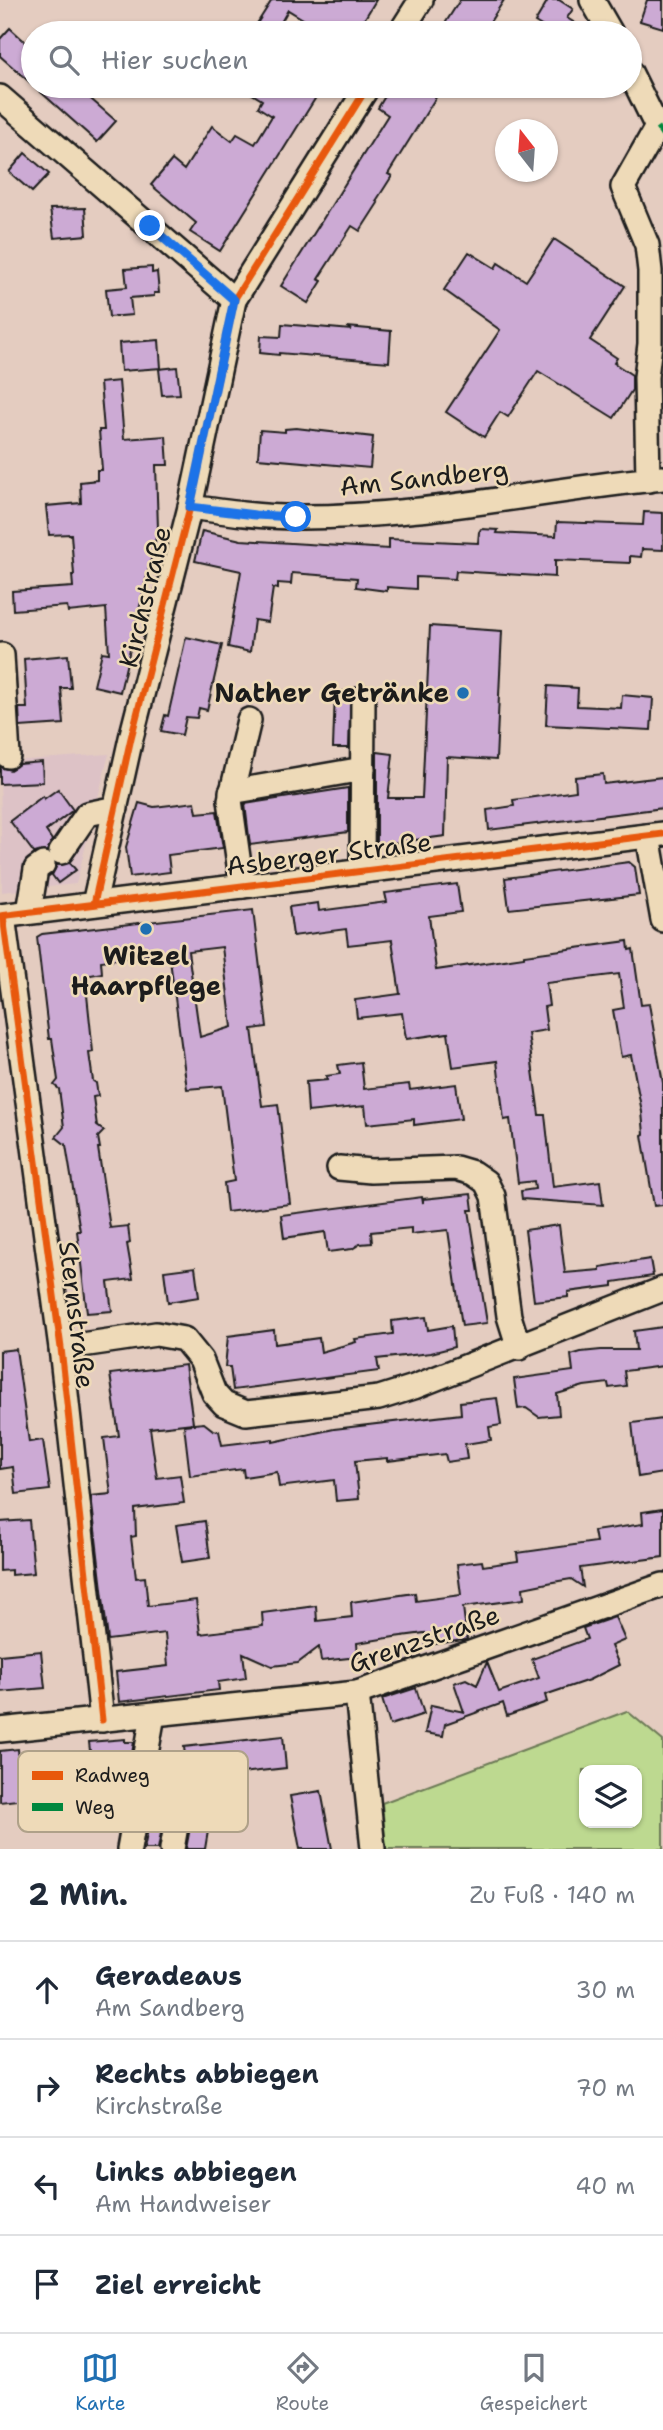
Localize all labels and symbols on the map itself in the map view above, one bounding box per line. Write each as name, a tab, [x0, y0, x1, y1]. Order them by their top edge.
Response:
north arrow	[495, 119, 558, 182]
route end	[134, 210, 165, 241]
street label: Am Sandberg	[338, 451, 510, 504]
route start	[280, 501, 311, 532]
street label: Kirchstraße	[110, 522, 179, 671]
place label: Nather Getränke	[214, 675, 449, 710]
marker: Nather Getränke	[455, 685, 471, 701]
street label: Asberger Straße	[224, 824, 434, 883]
marker: Witzel Haarpflege	[138, 921, 154, 937]
place label: Witzel Haarpflege	[71, 938, 221, 1003]
street label: Sternstraße	[51, 1239, 104, 1391]
street label: Grenzstraße	[344, 1596, 504, 1681]
legend	[18, 1751, 248, 1832]
text: Radweg	[75, 1763, 150, 1788]
text: Weg	[75, 1795, 115, 1820]

